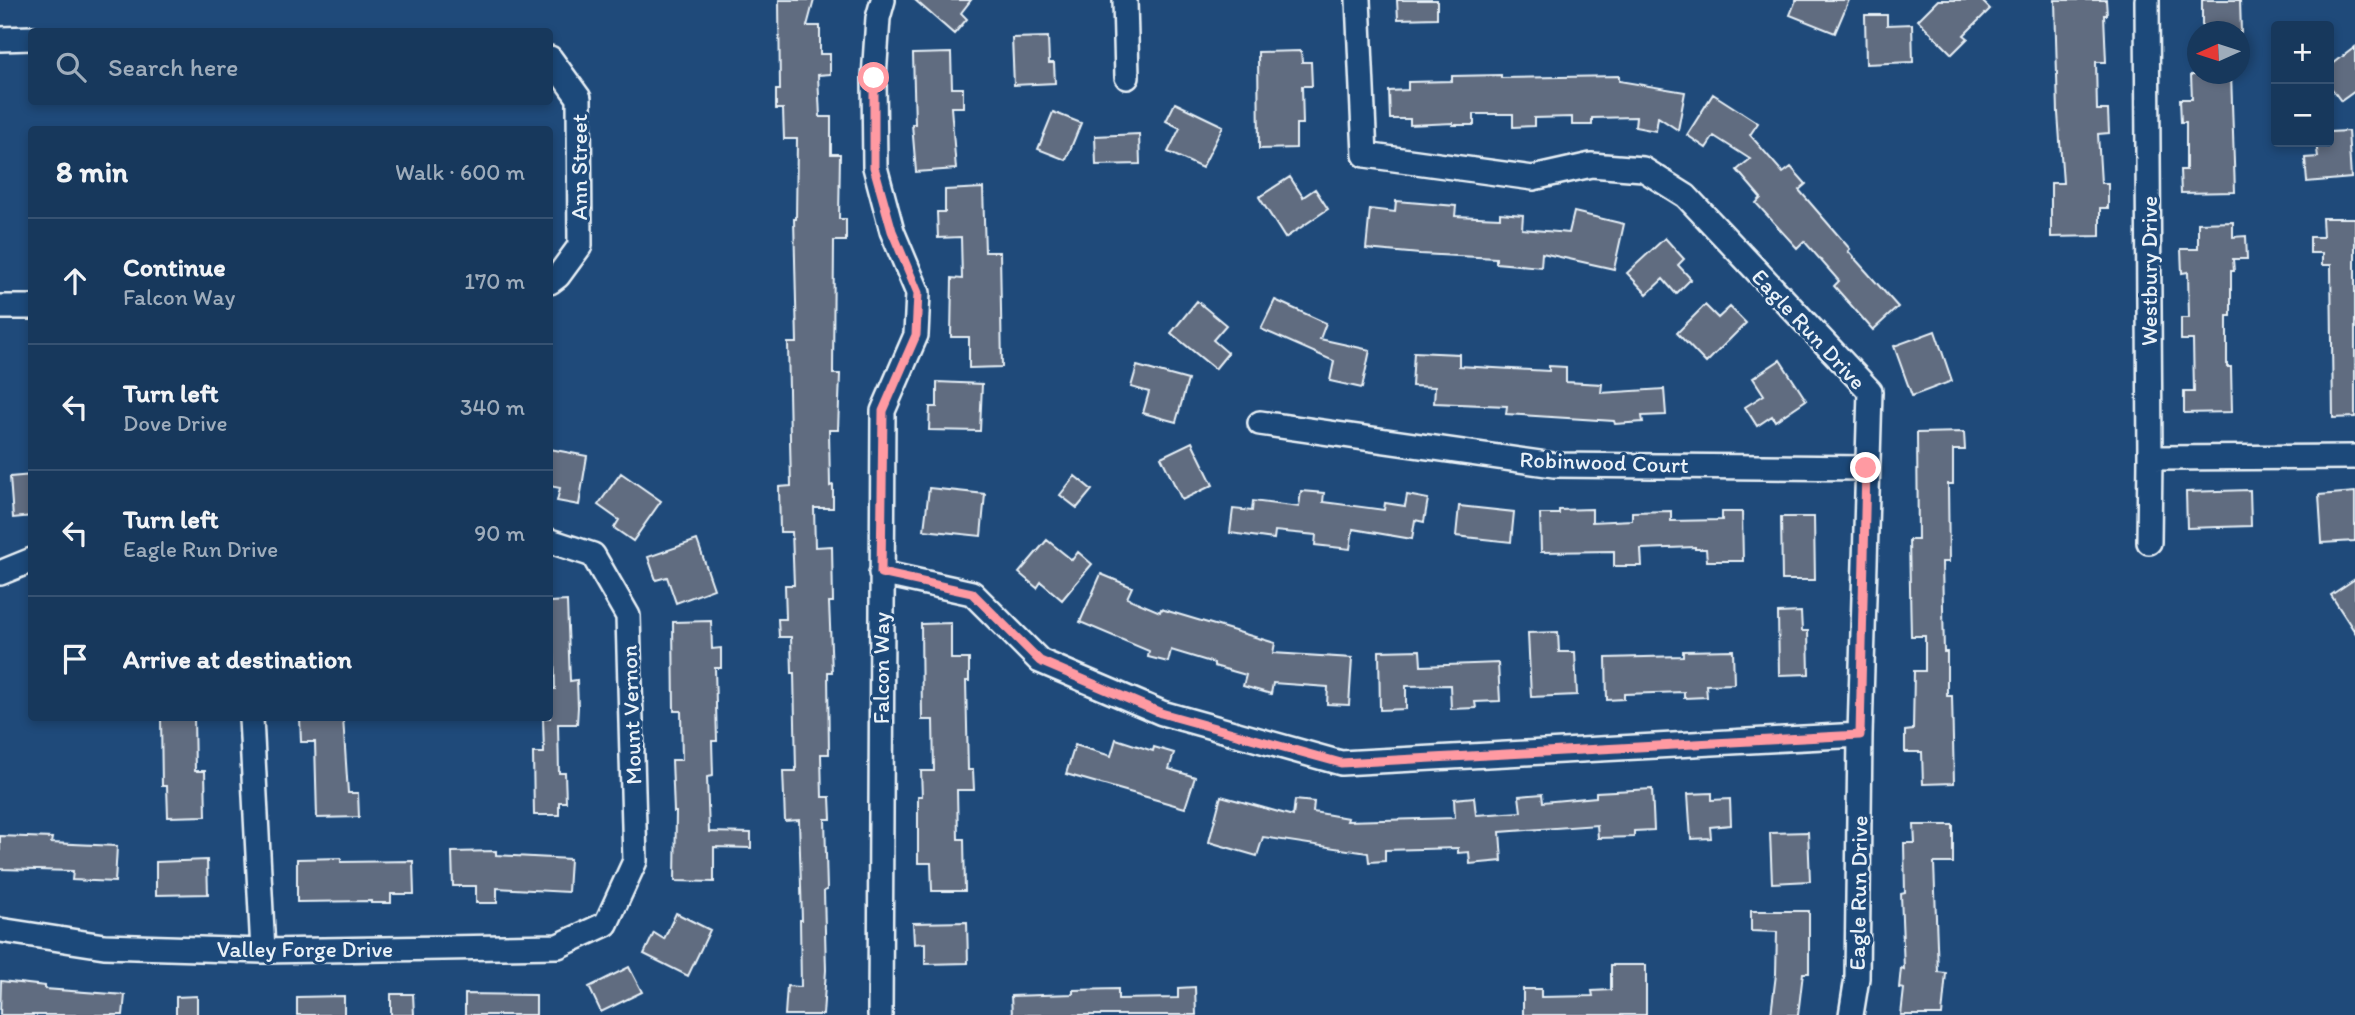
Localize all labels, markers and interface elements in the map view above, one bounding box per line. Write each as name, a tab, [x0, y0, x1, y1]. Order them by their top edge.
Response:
north arrow	[2187, 21, 2250, 84]
map controls	[2271, 21, 2334, 147]
button: +	[2271, 21, 2334, 84]
search box	[28, 28, 553, 105]
icon: search	[52, 48, 90, 86]
text: Search here	[108, 51, 238, 83]
route start	[858, 62, 889, 93]
button: −	[2271, 84, 2334, 147]
street label: Ann Street	[565, 113, 593, 220]
text: 8 min	[56, 153, 128, 190]
text: Walk · 600 m	[395, 158, 525, 186]
street label: Westbury Drive	[2135, 196, 2163, 346]
text: Continue	[123, 251, 226, 283]
icon: ahead	[56, 262, 94, 300]
street label: Eagle Run Drive	[1746, 263, 1872, 395]
text: 170 m	[464, 267, 525, 295]
text: Falcon Way	[123, 283, 235, 311]
text: Turn left	[123, 377, 219, 409]
icon: left	[56, 388, 94, 426]
text: 340 m	[460, 393, 525, 421]
text: Dove Drive	[123, 409, 227, 437]
street label: Robinwood Court	[1519, 445, 1689, 479]
route end	[1850, 452, 1881, 483]
text: Turn left	[123, 503, 219, 535]
icon: left	[56, 514, 94, 552]
text: 90 m	[474, 519, 525, 547]
text: Eagle Run Drive	[123, 535, 278, 563]
street label: Falcon Way	[867, 612, 895, 724]
icon: arrive	[56, 640, 94, 678]
text: Arrive at destination	[123, 643, 352, 675]
street label: Mount Vernon	[615, 645, 647, 785]
street label: Eagle Run Drive	[1843, 815, 1873, 971]
street label: Valley Forge Drive	[217, 935, 393, 963]

